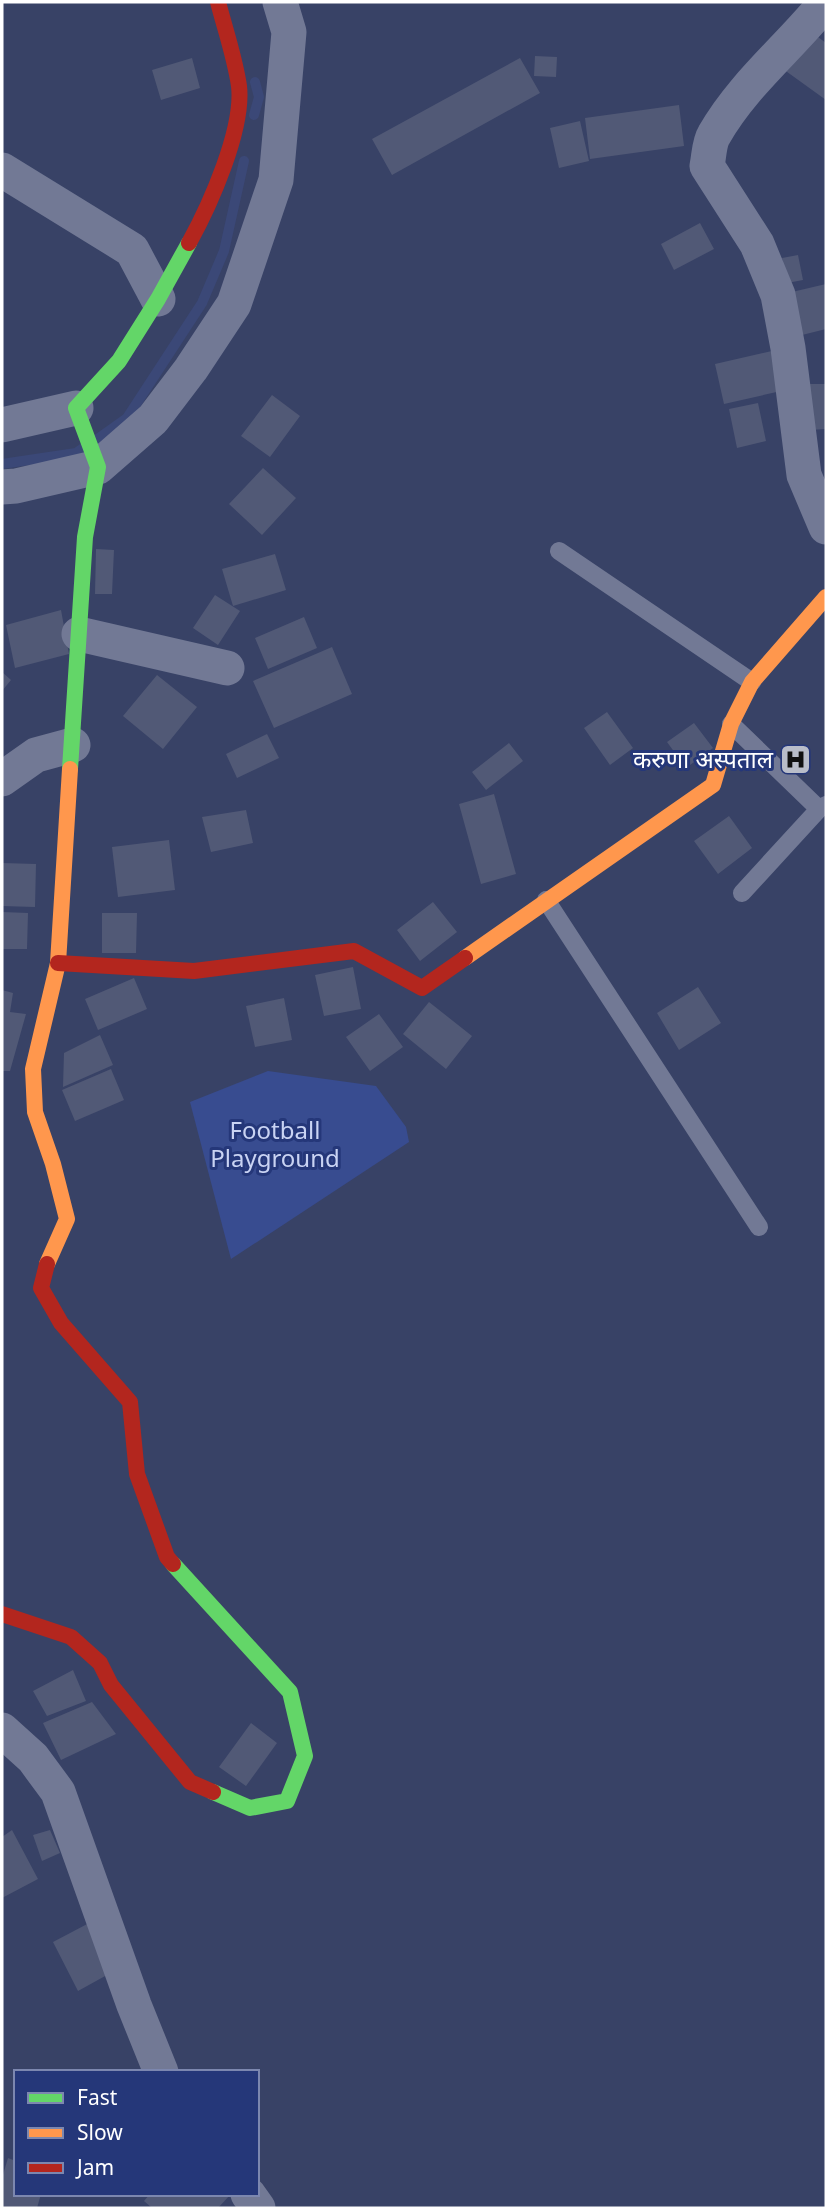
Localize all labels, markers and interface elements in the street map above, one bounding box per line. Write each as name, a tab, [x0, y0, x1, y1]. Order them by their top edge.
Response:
place label: करुणा अस्पताल	[633, 742, 774, 775]
hospital icon: करुणा अस्पताल	[779, 743, 813, 777]
park label: Football Playground	[210, 1113, 340, 1174]
legend	[14, 2070, 259, 2196]
text: Fast	[77, 2083, 118, 2111]
text: Slow	[77, 2118, 123, 2146]
text: Jam	[75, 2153, 114, 2181]

